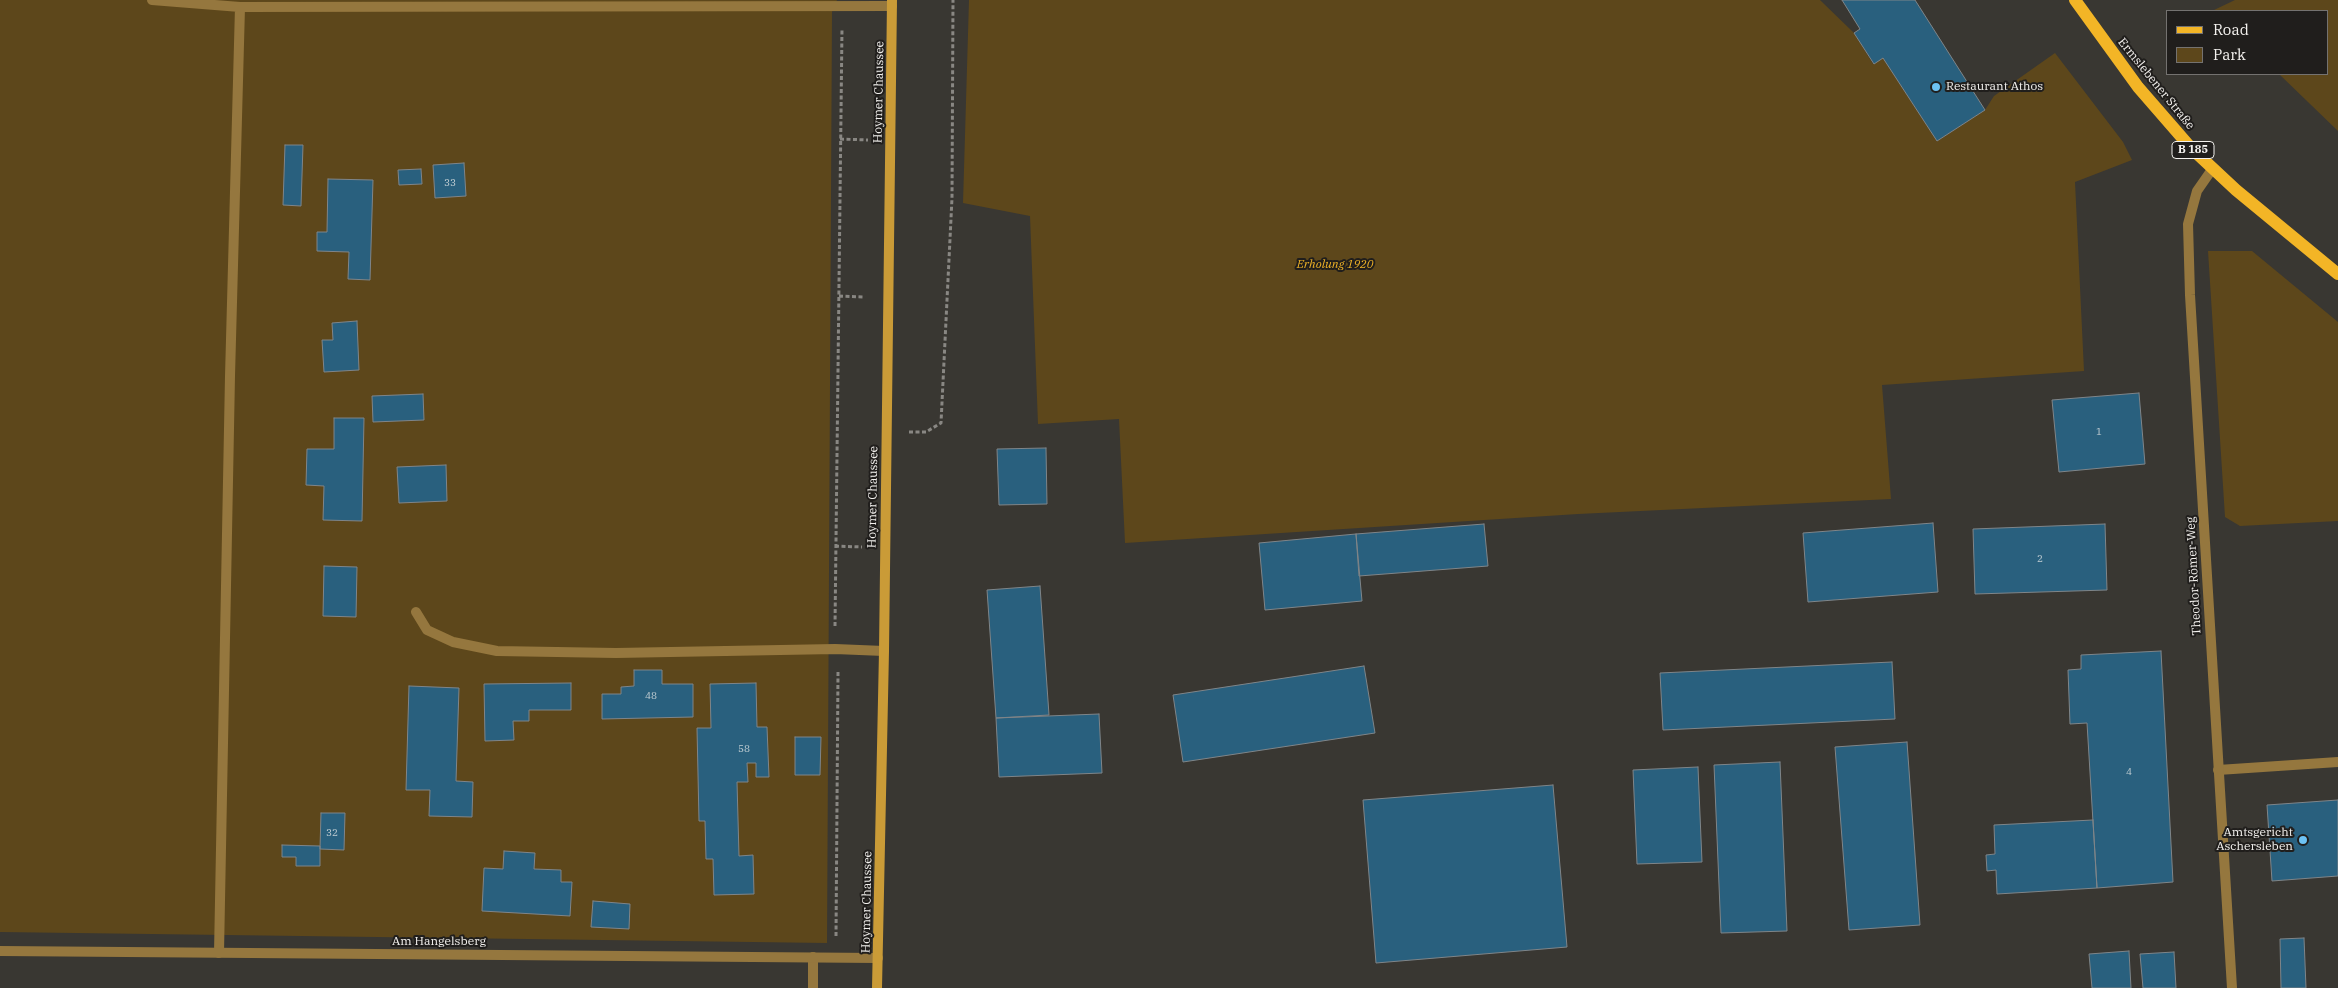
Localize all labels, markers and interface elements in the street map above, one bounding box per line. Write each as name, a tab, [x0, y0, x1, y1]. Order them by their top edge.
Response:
legend	[2166, 10, 2328, 75]
text: Road	[2213, 20, 2249, 39]
street label: Ermslebener Straße	[2115, 35, 2197, 133]
street label: Hoymer Chaussee	[871, 41, 887, 143]
text: Park	[2213, 45, 2246, 64]
place label: Restaurant Athos	[1946, 80, 2043, 94]
marker: Restaurant Athos	[1930, 81, 1942, 93]
road number: B 185	[2172, 142, 2214, 158]
house number: 33	[444, 177, 456, 189]
park label: Erholung 1920	[1297, 258, 1373, 272]
house number: 1	[2096, 426, 2102, 438]
street label: Hoymer Chaussee	[865, 446, 881, 548]
street label: Theodor-Römer-Weg	[2184, 516, 2204, 636]
house number: 2	[2037, 553, 2043, 565]
house number: 48	[645, 690, 657, 702]
house number: 58	[738, 743, 750, 755]
house number: 4	[2126, 766, 2132, 778]
place label: Amtsgericht Aschersleben	[2216, 826, 2293, 854]
house number: 32	[326, 827, 338, 839]
marker: Amtsgericht Aschersleben	[2297, 834, 2309, 846]
street label: Hoymer Chaussee	[859, 851, 875, 953]
street label: Am Hangelsberg	[392, 935, 486, 949]

